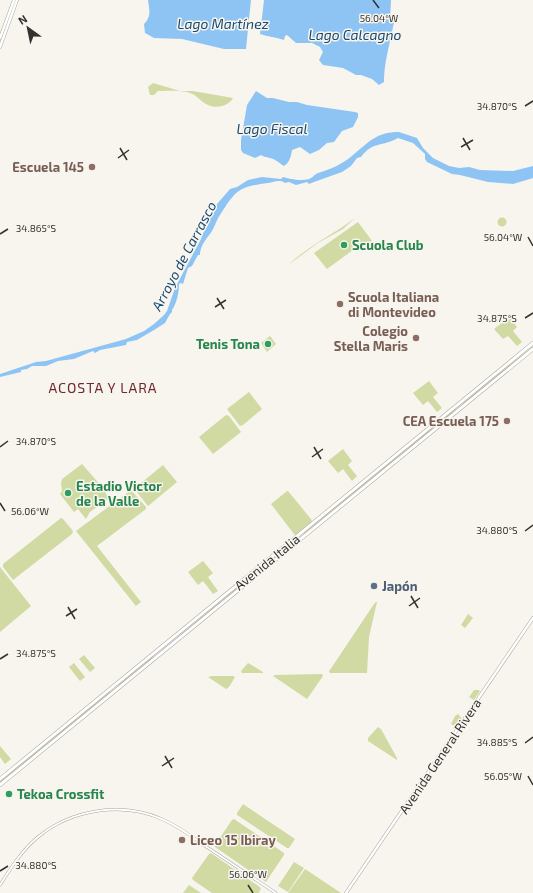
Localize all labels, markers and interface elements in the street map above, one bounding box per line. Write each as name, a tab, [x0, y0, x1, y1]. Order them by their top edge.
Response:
north arrow	[8, 8, 48, 48]
text: N	[15, 12, 29, 27]
text: 56.04°W	[360, 12, 399, 24]
water label: Lago Martínez	[177, 15, 269, 32]
water label: Lago Calcagno	[309, 26, 402, 43]
text: 34.870°S	[477, 100, 518, 112]
water label: Lago Fiscal	[236, 120, 308, 137]
place label: Escuela 145	[12, 159, 84, 175]
marker: Escuela 145	[87, 162, 97, 172]
water label: Arroyo de Carrasco	[147, 198, 220, 314]
text: 34.865°S	[16, 222, 57, 234]
text: 56.04°W	[484, 231, 523, 243]
place label: Scuola Club	[352, 237, 424, 253]
marker: Scuola Club	[339, 240, 349, 250]
place label: Scuola Italiana di Montevideo	[348, 289, 439, 320]
marker: Scuola Italiana di Montevideo	[335, 299, 345, 309]
text: 34.875°S	[477, 312, 517, 324]
place label: Colegio Stella Maris	[334, 323, 408, 354]
marker: Colegio Stella Maris	[411, 333, 421, 343]
place label: Tenis Tona	[196, 336, 260, 352]
marker: Tenis Tona	[263, 339, 273, 349]
district label: ACOSTA Y LARA	[48, 379, 158, 396]
place label: CEA Escuela 175	[403, 413, 499, 429]
marker: CEA Escuela 175	[502, 416, 512, 426]
text: 34.870°S	[16, 435, 57, 447]
place label: Estadio Victor de la Valle	[76, 478, 162, 509]
marker: Estadio Victor de la Valle	[63, 488, 73, 498]
text: 56.06°W	[11, 505, 50, 517]
text: 34.880°S	[476, 524, 518, 536]
street label: Avenida Italia	[231, 531, 303, 593]
place label: Japón	[382, 578, 418, 594]
marker: Japón	[369, 581, 379, 591]
text: 34.875°S	[16, 647, 56, 659]
street label: Avenida General Rivera	[395, 695, 485, 817]
text: 34.885°S	[477, 736, 518, 748]
text: 56.05°W	[484, 770, 522, 782]
place label: Tekoa Crossfit	[17, 786, 105, 802]
marker: Tekoa Crossfit	[4, 789, 14, 799]
place label: Liceo 15 Ibiray	[190, 832, 276, 848]
marker: Liceo 15 Ibiray	[177, 835, 187, 845]
text: 34.880°S	[15, 859, 57, 871]
text: 56.06°W	[229, 868, 268, 880]

